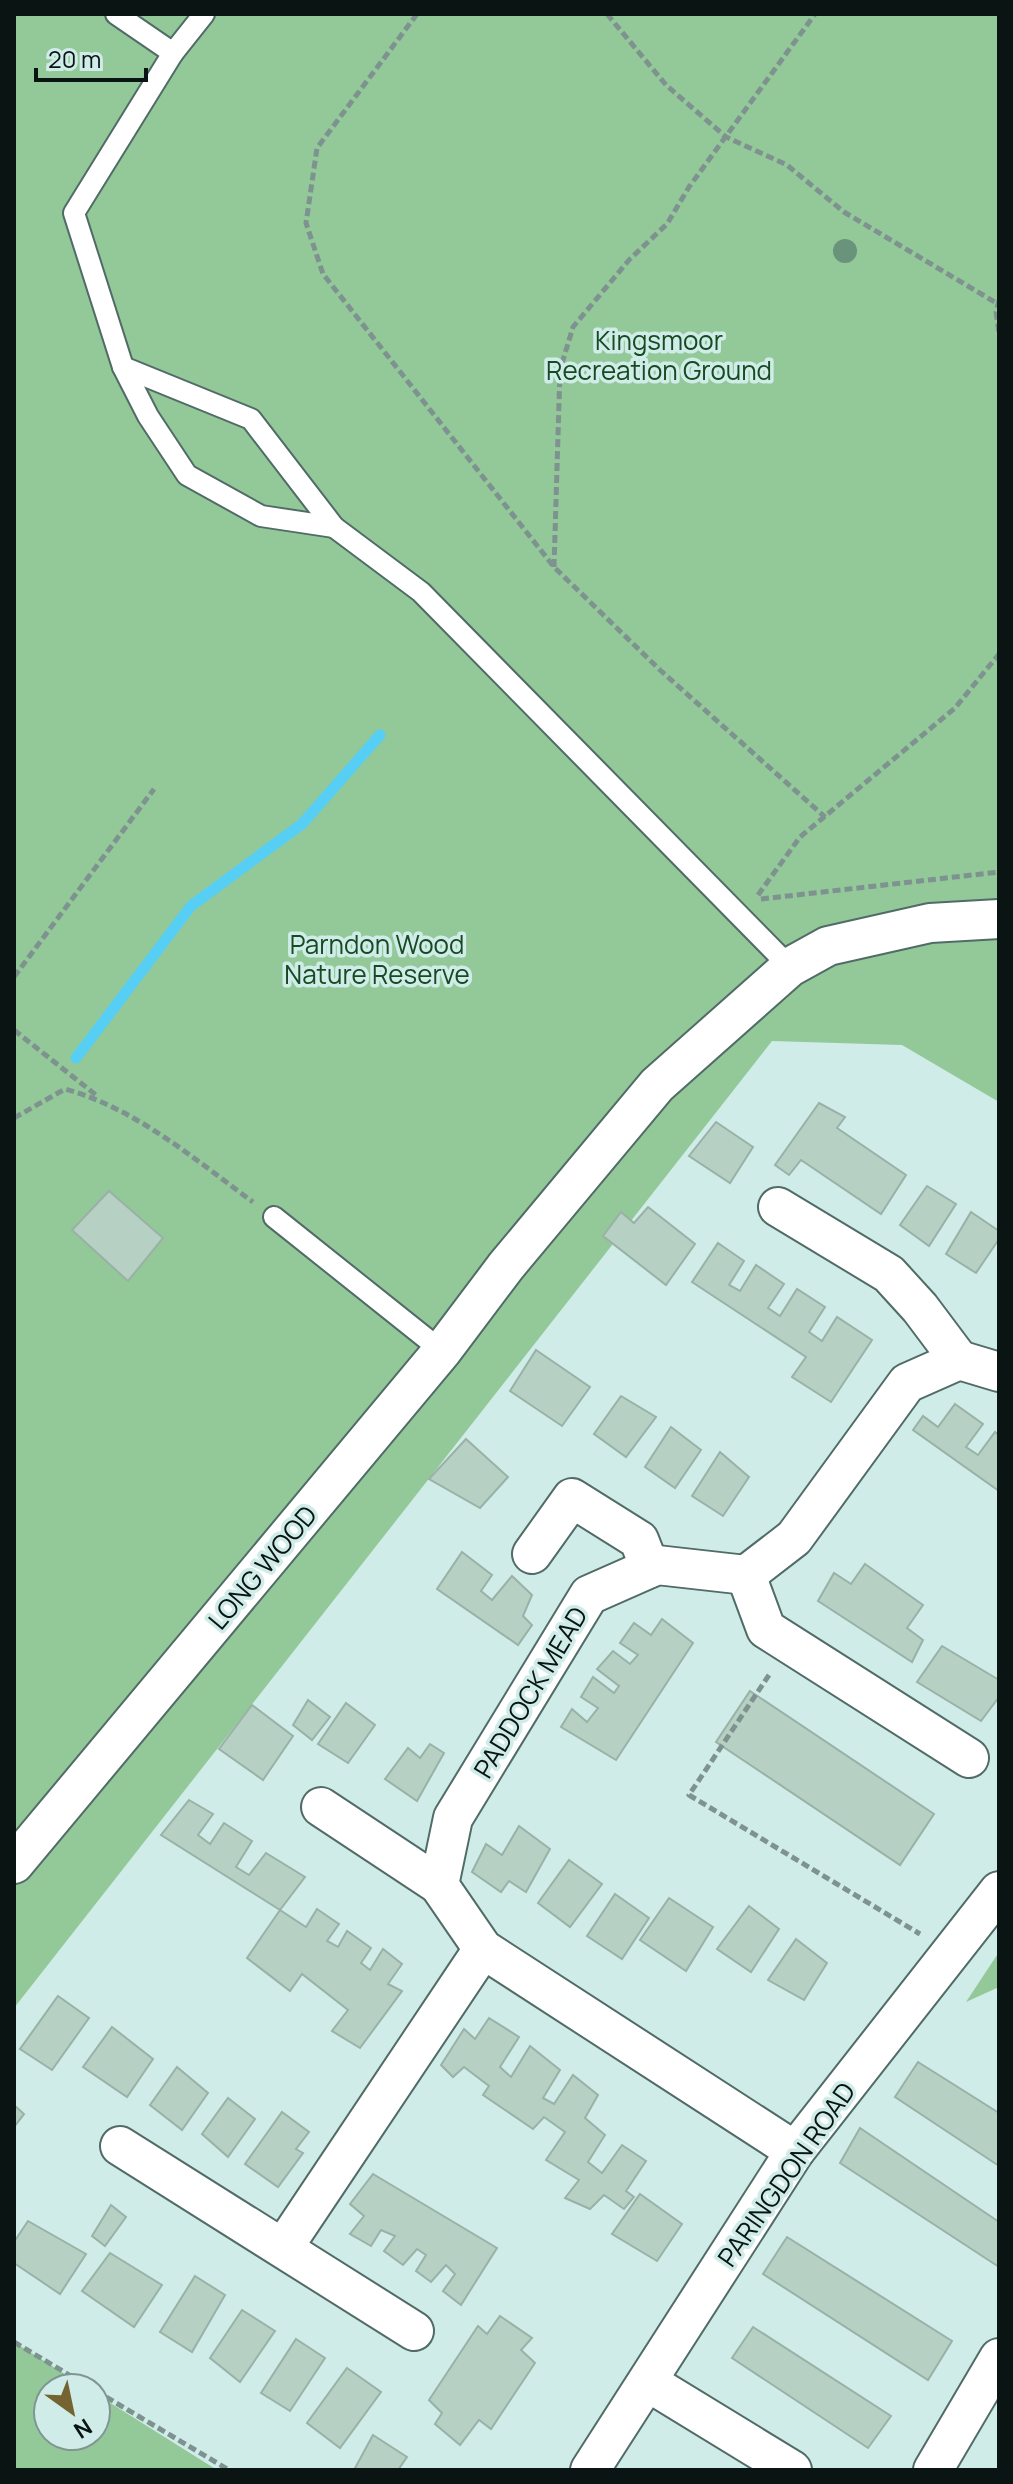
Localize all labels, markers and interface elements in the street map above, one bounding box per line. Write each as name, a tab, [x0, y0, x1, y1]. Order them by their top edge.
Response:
scale bar	[36, 32, 146, 82]
text: 20 m	[48, 42, 101, 75]
park label: Kingsmoor Recreation Ground	[546, 322, 772, 388]
park label: Parndon Wood Nature Reserve	[284, 926, 470, 992]
street label: LONG WOOD	[199, 1497, 325, 1637]
street label: PADDOCK MEAD	[465, 1600, 595, 1784]
street label: PARINGDON ROAD	[709, 2075, 863, 2273]
north arrow	[32, 2372, 112, 2452]
text: N	[68, 2412, 98, 2446]

